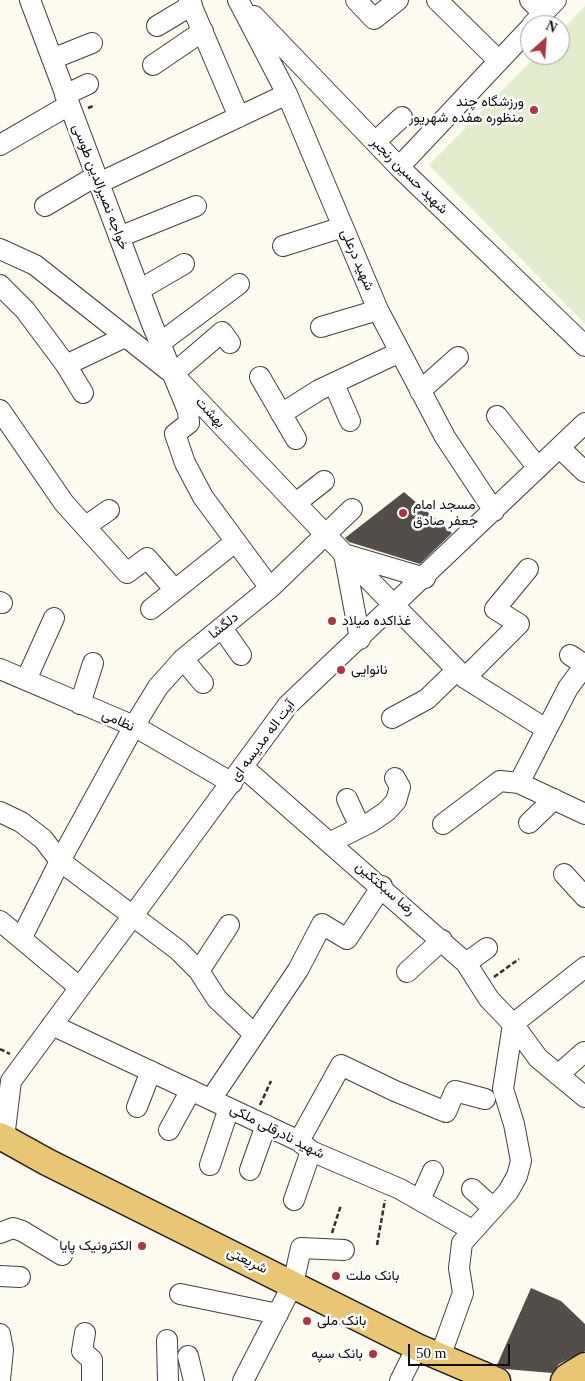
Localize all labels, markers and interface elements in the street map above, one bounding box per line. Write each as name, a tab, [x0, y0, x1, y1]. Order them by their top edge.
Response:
north arrow	[520, 15, 570, 65]
text: N	[544, 18, 559, 36]
place label: ورزشگاه چند منظوره هفده شهریور	[409, 94, 524, 126]
marker: ورزشگاه چند منظوره هفده شهریور	[528, 104, 540, 116]
street label: خواجه نصیرالدین طوسی	[68, 122, 132, 252]
street label: شهید حسین رنجبر	[367, 134, 451, 218]
street label: شهید درعلی	[337, 227, 377, 293]
street label: بهشت	[192, 394, 228, 432]
place label: مسجد امام جعفر صادق	[413, 497, 478, 530]
marker: مسجد امام جعفر صادق	[397, 507, 409, 519]
street label: دلگشا	[206, 609, 242, 643]
place label: غذاکده میلاد	[342, 613, 411, 629]
marker: غذاکده میلاد	[326, 615, 338, 627]
place label: نانوایی	[351, 662, 387, 678]
marker: نانوایی	[335, 664, 347, 676]
street label: آیت اله مدیسه ای	[227, 697, 299, 785]
street label: نظامی	[99, 706, 137, 736]
street label: رضا سبکتکین	[352, 858, 418, 920]
street label: شهید نادرقلی ملکی	[227, 1101, 327, 1163]
place label: الکترونیک پایا	[59, 1238, 132, 1254]
marker: الکترونیک پایا	[136, 1240, 148, 1252]
street label: شریعتی	[224, 1244, 270, 1278]
place label: بانک ملت	[346, 1268, 399, 1284]
marker: بانک ملت	[330, 1270, 342, 1282]
place label: بانک ملی	[317, 1313, 366, 1329]
marker: بانک ملی	[301, 1315, 313, 1327]
scale bar	[410, 1334, 512, 1366]
text: 50 m	[416, 1345, 446, 1361]
place label: بانک سپه	[311, 1346, 363, 1362]
marker: بانک سپه	[367, 1348, 379, 1360]

